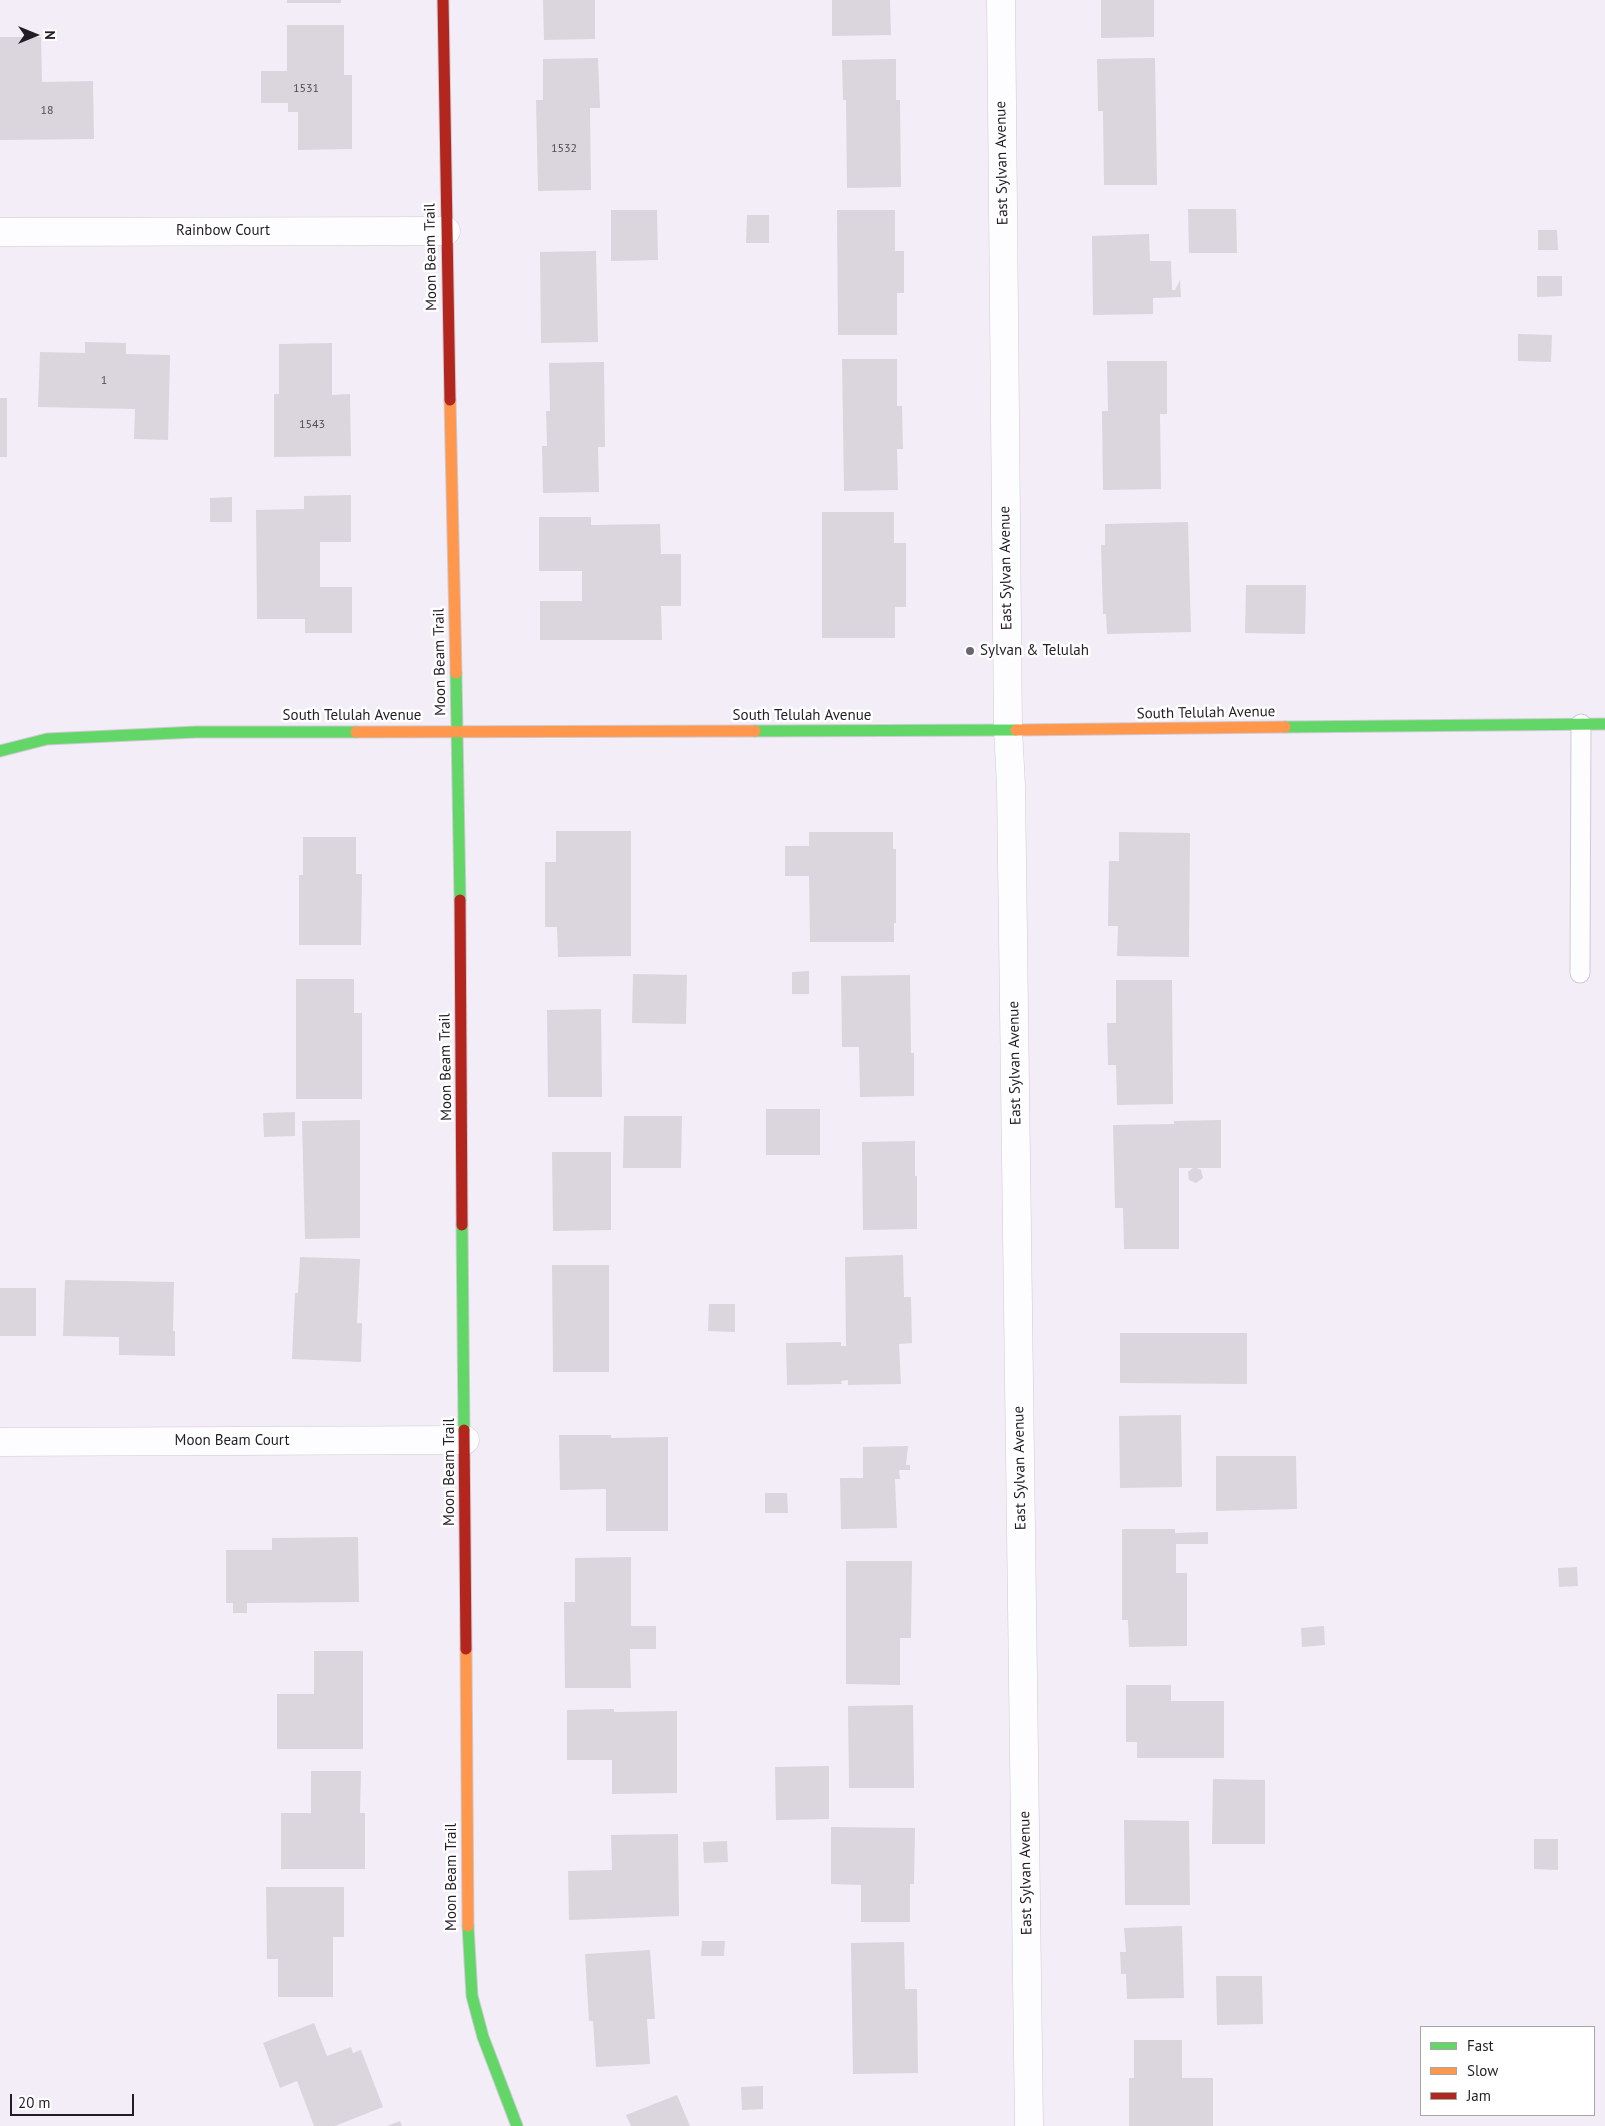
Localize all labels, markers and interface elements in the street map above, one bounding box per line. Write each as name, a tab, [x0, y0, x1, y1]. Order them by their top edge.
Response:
north arrow	[10, 10, 60, 60]
text: N	[41, 30, 59, 40]
house number: 1531	[293, 82, 319, 96]
street label: East Sylvan Avenue	[992, 101, 1012, 225]
house number: 18	[40, 104, 54, 118]
house number: 1532	[551, 142, 577, 156]
street label: Moon Beam Trail	[421, 203, 441, 311]
street label: Rainbow Court	[176, 222, 270, 240]
house number: 1	[101, 374, 107, 388]
house number: 1543	[299, 418, 325, 432]
street label: East Sylvan Avenue	[996, 506, 1016, 630]
street label: Moon Beam Trail	[430, 608, 450, 716]
place label: Sylvan & Telulah	[980, 642, 1089, 660]
marker: Sylvan & Telulah	[964, 645, 976, 657]
street label: South Telulah Avenue	[1136, 703, 1276, 723]
street label: South Telulah Avenue	[283, 707, 421, 725]
street label: South Telulah Avenue	[733, 707, 871, 725]
street label: East Sylvan Avenue	[1005, 1001, 1025, 1125]
street label: Moon Beam Trail	[436, 1013, 456, 1121]
street label: East Sylvan Avenue	[1010, 1406, 1030, 1530]
street label: Moon Beam Trail	[441, 1418, 459, 1526]
street label: Moon Beam Court	[175, 1432, 289, 1450]
street label: East Sylvan Avenue	[1016, 1811, 1036, 1935]
street label: Moon Beam Trail	[443, 1823, 461, 1931]
legend	[1420, 2026, 1595, 2116]
text: Fast	[1467, 2036, 1494, 2055]
text: Slow	[1467, 2061, 1498, 2080]
scale bar	[12, 2084, 136, 2116]
text: Jam	[1467, 2086, 1491, 2105]
text: 20 m	[18, 2093, 51, 2112]

